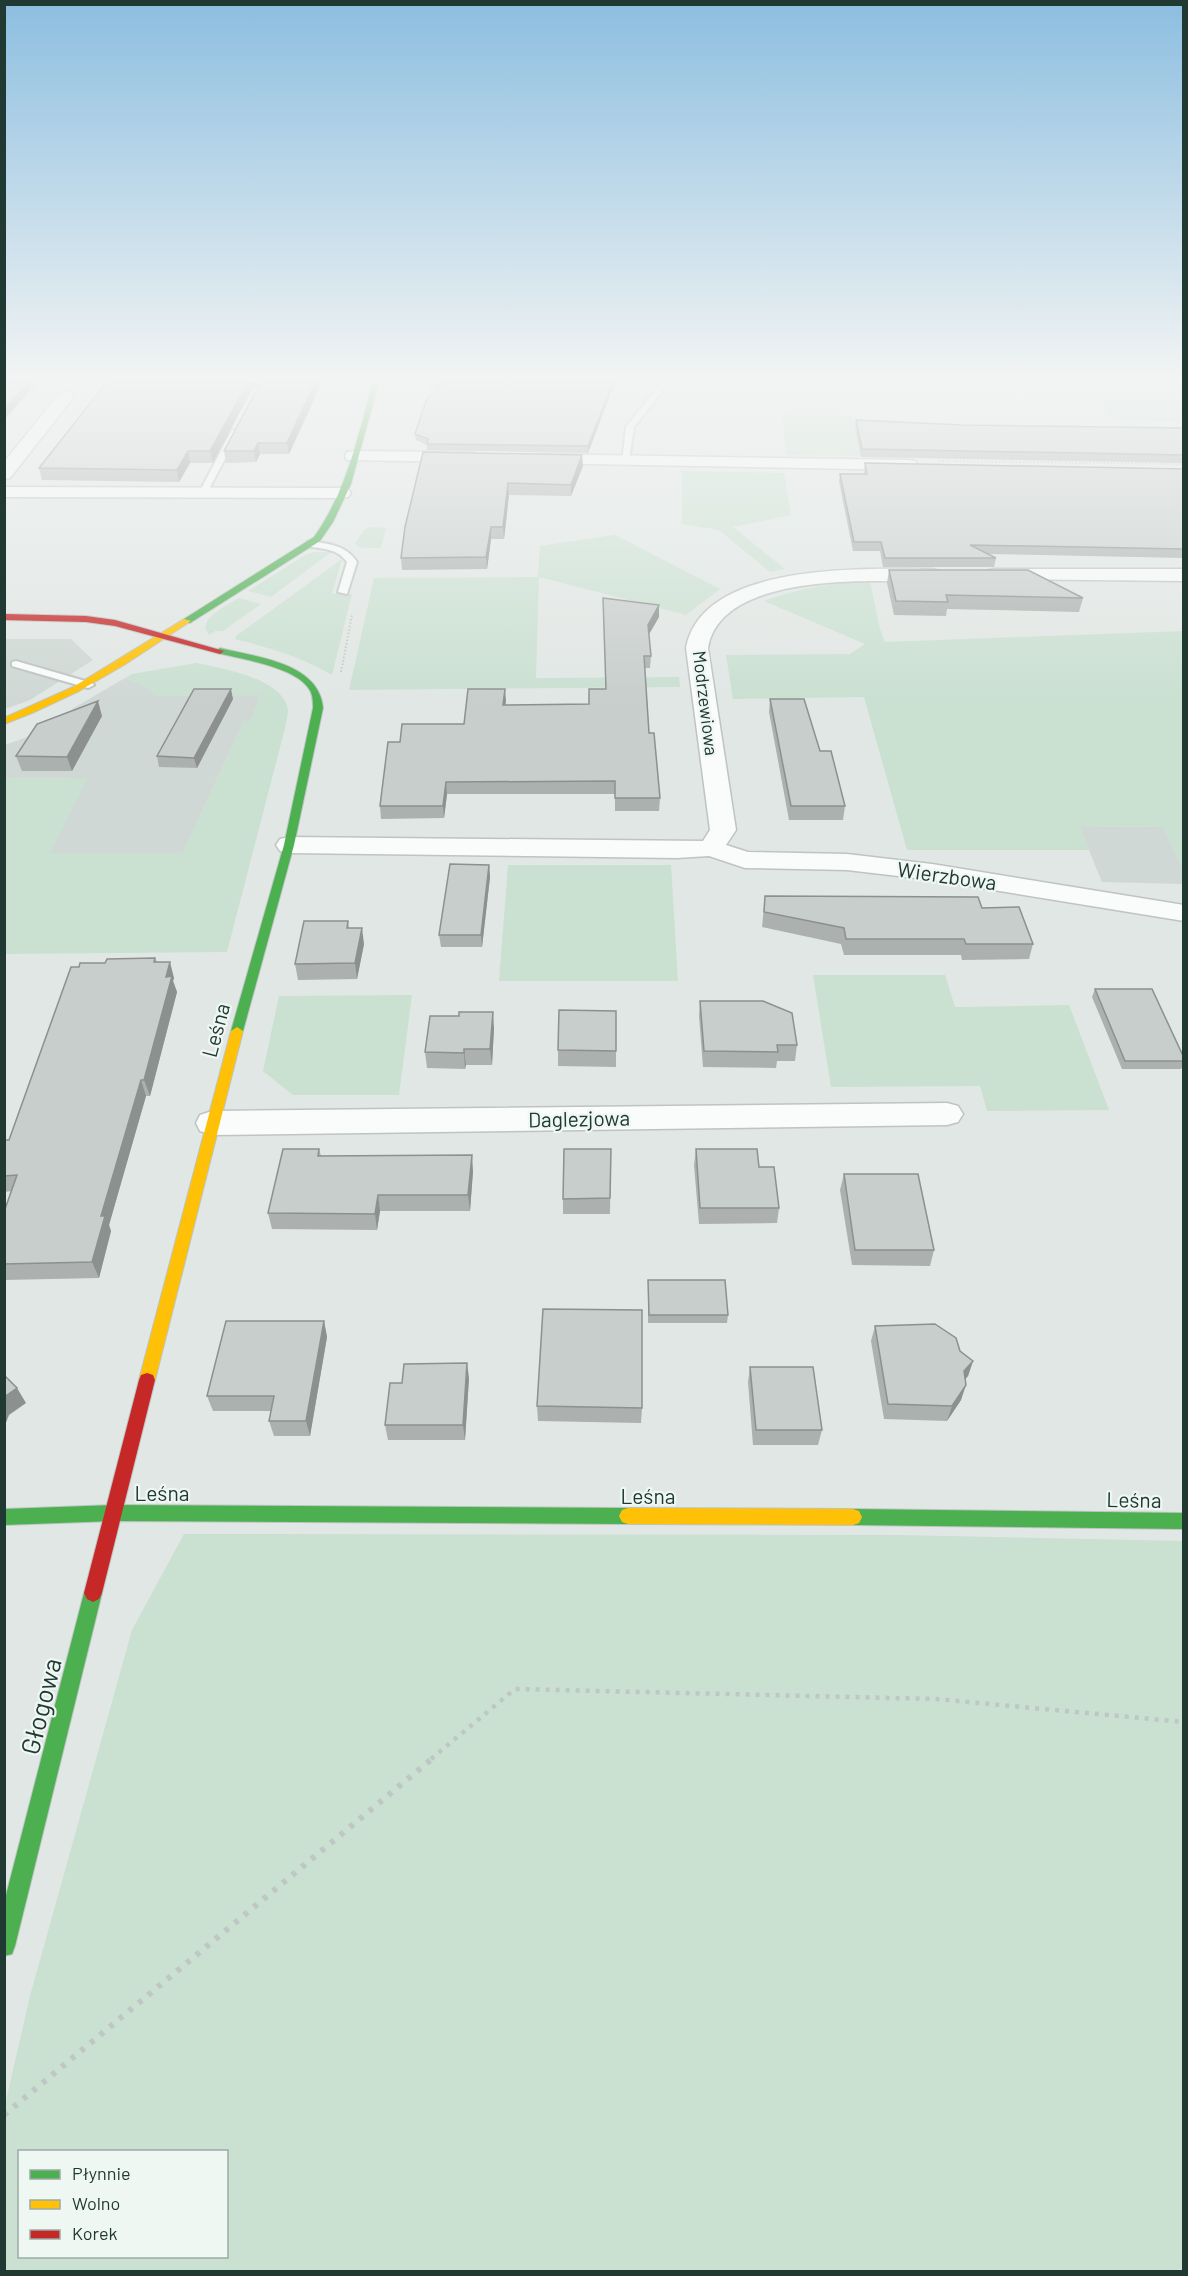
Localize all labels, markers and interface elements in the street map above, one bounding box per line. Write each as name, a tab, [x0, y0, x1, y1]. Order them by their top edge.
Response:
street label: Modrzewiowa	[689, 649, 723, 757]
street label: Wierzbowa	[896, 856, 998, 894]
street label: Leśna	[196, 1000, 234, 1060]
street label: Daglezjowa	[528, 1105, 630, 1131]
street label: Leśna	[134, 1480, 190, 1505]
street label: Leśna	[620, 1483, 676, 1508]
street label: Leśna	[1106, 1486, 1162, 1512]
street label: Głogowa	[13, 1655, 67, 1757]
legend	[18, 2150, 228, 2258]
text: Płynnie	[72, 2162, 131, 2184]
text: Wolno	[72, 2192, 120, 2214]
text: Korek	[72, 2222, 118, 2244]

